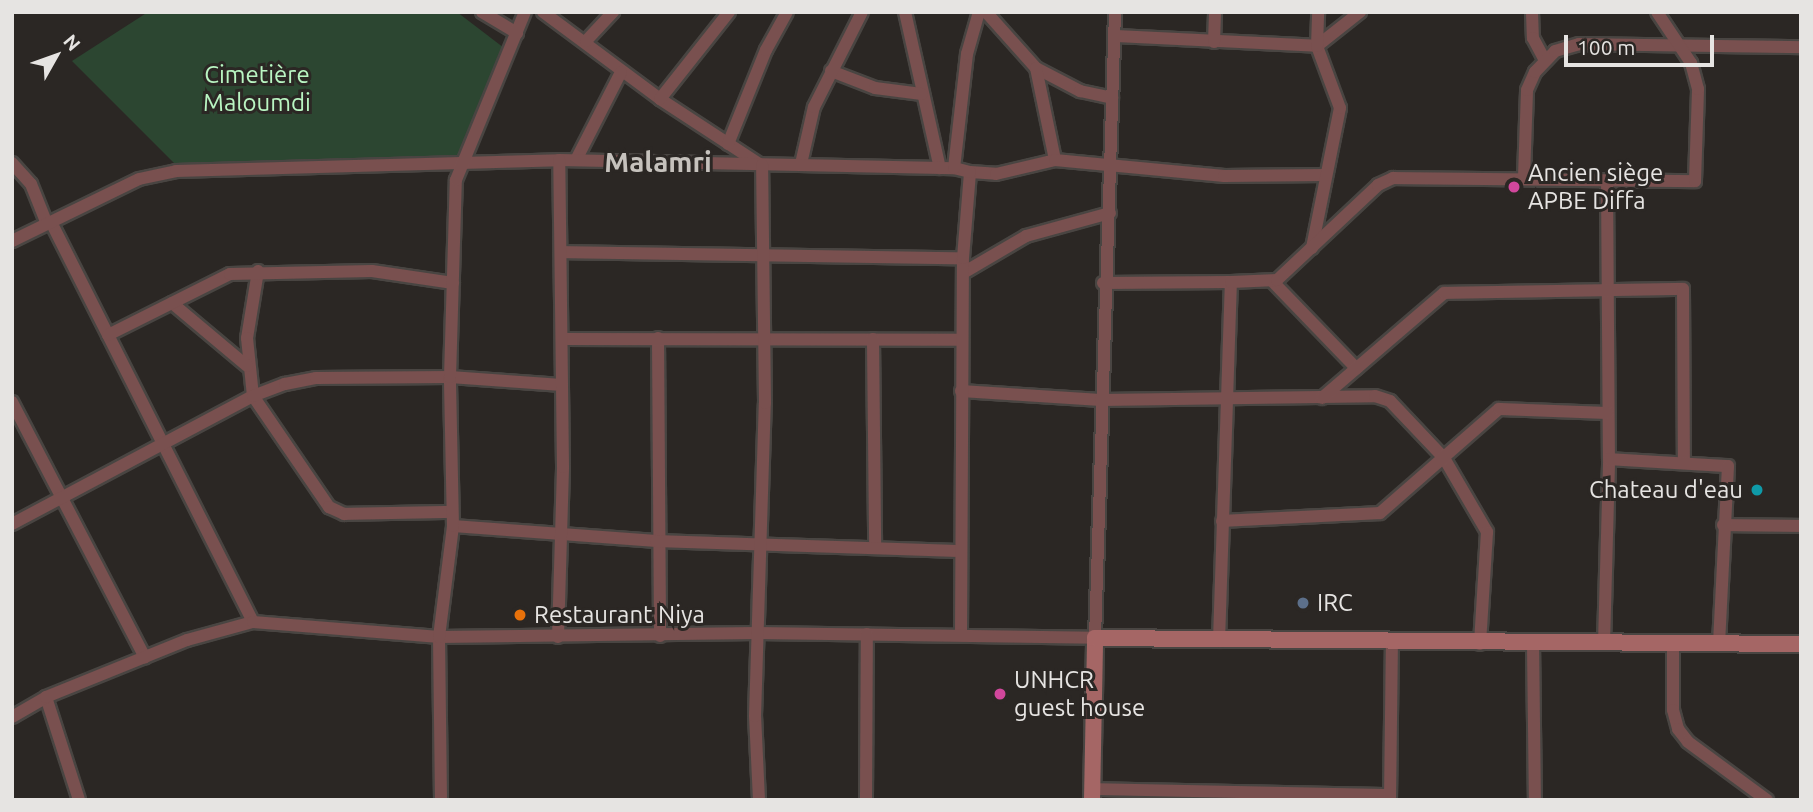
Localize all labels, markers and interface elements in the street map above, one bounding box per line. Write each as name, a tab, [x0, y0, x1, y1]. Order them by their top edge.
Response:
north arrow	[21, 21, 91, 91]
scale bar	[1568, 21, 1718, 65]
text: N	[59, 30, 85, 55]
text: 100 m	[1577, 35, 1635, 59]
park label: Cimetière Maloumdi	[203, 61, 311, 117]
district label: Malamri	[604, 145, 712, 179]
place label: Ancien siège APBE Diffa	[1528, 159, 1663, 215]
marker: Ancien siège APBE Diffa	[1506, 179, 1522, 195]
place label: Chateau d'eau	[1589, 476, 1743, 504]
marker: Chateau d'eau	[1749, 482, 1765, 498]
place label: IRC	[1317, 589, 1353, 617]
marker: IRC	[1295, 595, 1311, 611]
place label: Restaurant Niya	[534, 601, 705, 629]
marker: Restaurant Niya	[512, 607, 528, 623]
place label: UNHCR guest house	[1014, 666, 1145, 722]
marker: UNHCR guest house	[992, 686, 1008, 702]

